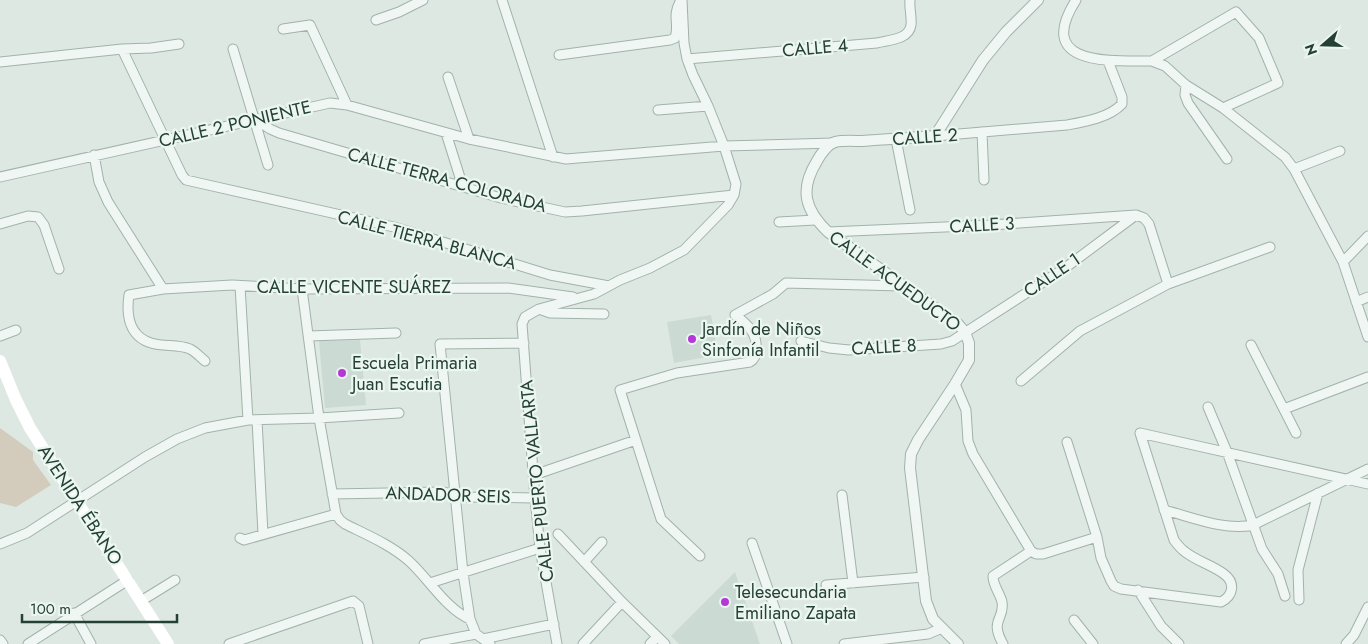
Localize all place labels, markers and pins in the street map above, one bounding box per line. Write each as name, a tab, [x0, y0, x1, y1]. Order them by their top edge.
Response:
place label: Jardín de Niños Sinfonía Infantil	[700, 316, 821, 363]
marker: Jardín de Niños Sinfonía Infantil	[686, 333, 698, 345]
place label: Escuela Primaria Juan Escutia	[350, 350, 477, 397]
marker: Escuela Primaria Juan Escutia	[336, 367, 348, 379]
place label: Telesecundaria Emiliano Zapata	[735, 579, 856, 626]
marker: Telesecundaria Emiliano Zapata	[719, 596, 731, 608]

